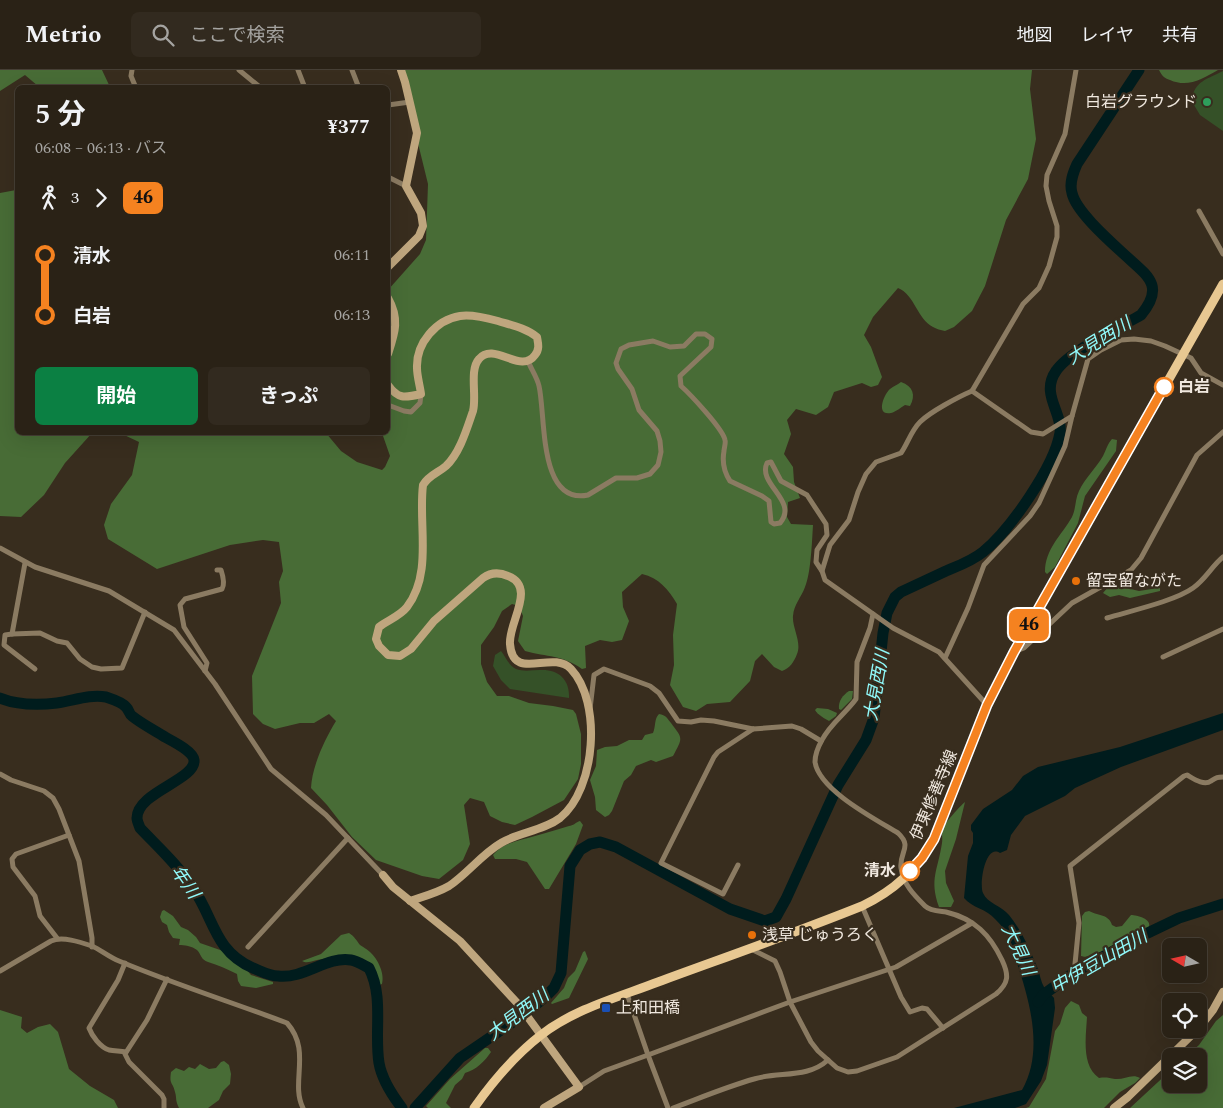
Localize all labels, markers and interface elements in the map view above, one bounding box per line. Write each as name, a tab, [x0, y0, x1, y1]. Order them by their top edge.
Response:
search box	[131, 12, 481, 57]
text: Metrio	[25, 17, 101, 53]
icon: search	[149, 21, 177, 49]
text: ここで検索	[189, 21, 284, 50]
text: 地図	[1017, 22, 1053, 49]
text: レイヤ	[1081, 22, 1134, 49]
text: 共有	[1162, 22, 1198, 49]
place label: 白岩グラウンド	[1085, 90, 1197, 114]
text: 5 分	[35, 93, 86, 136]
marker: 白岩グラウンド	[1201, 96, 1213, 108]
text: ¥377	[327, 113, 370, 142]
text: 06:08 – 06:13 · バス	[35, 136, 167, 160]
icon: walk	[35, 184, 63, 212]
icon: forward	[87, 184, 115, 212]
text: 46	[133, 184, 153, 211]
text: 3	[71, 186, 79, 210]
text: 清水	[73, 242, 111, 271]
text: 06:11	[334, 243, 370, 267]
text: 白岩	[73, 302, 111, 331]
text: 06:13	[334, 303, 370, 327]
water label: 大見西川	[1061, 309, 1138, 372]
button: 開始	[35, 367, 198, 425]
button: きっぷ	[208, 367, 370, 425]
place label: 白岩	[1178, 375, 1210, 399]
marker: 白岩	[1154, 377, 1174, 397]
place label: 留宝留ながた	[1086, 569, 1182, 593]
marker: 留宝留ながた	[1070, 575, 1082, 587]
line badge: 46	[1006, 609, 1052, 641]
text: 46	[1019, 611, 1039, 638]
water label: 大見西川	[857, 645, 897, 723]
street label: 伊東修善寺線	[904, 746, 964, 844]
place label: 清水	[864, 859, 896, 883]
water label: 年川	[164, 860, 208, 906]
marker: 清水	[900, 861, 920, 881]
water label: 大見川	[994, 920, 1042, 982]
water label: 中伊豆山田川	[1045, 922, 1154, 1001]
place label: 浅草 じゅうろく	[762, 923, 878, 947]
marker: 浅草 じゅうろく	[746, 929, 758, 941]
north arrow	[1162, 938, 1208, 982]
map controls	[1162, 938, 1207, 1093]
water label: 大見西川	[481, 981, 556, 1047]
button: locate	[1162, 993, 1207, 1038]
place label: 上和田橋	[616, 996, 680, 1020]
marker: 上和田橋	[600, 1002, 612, 1014]
button: layers	[1162, 1048, 1207, 1093]

